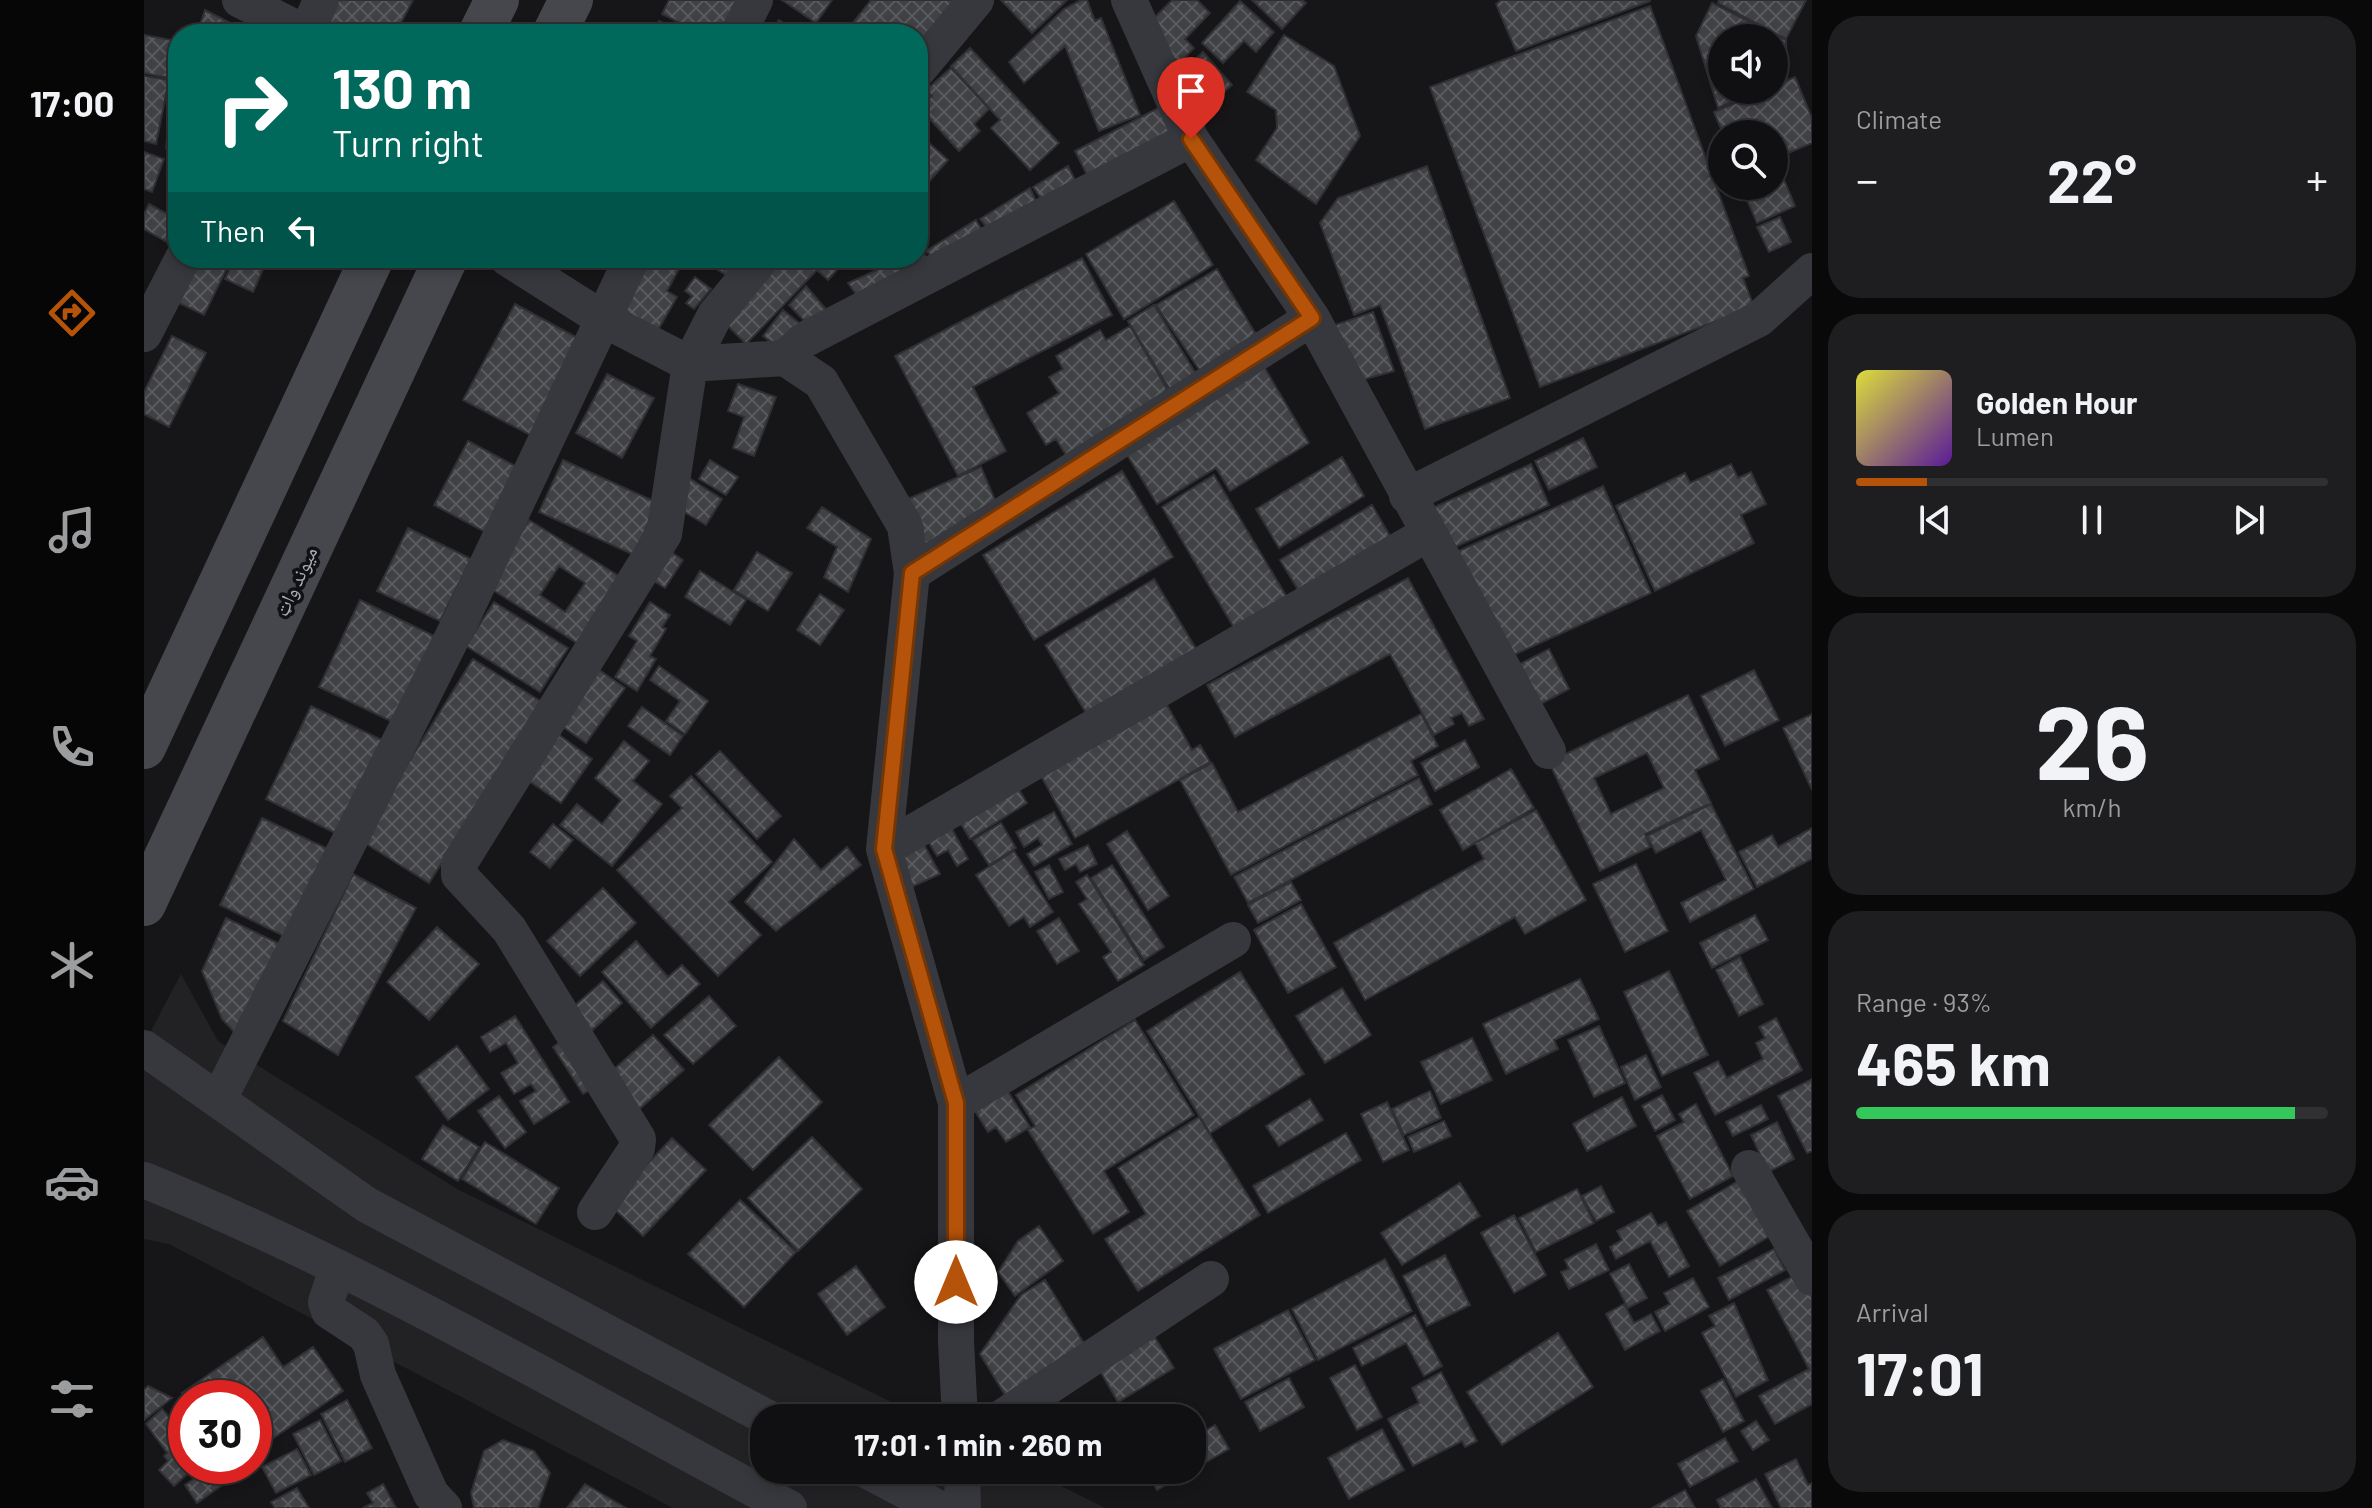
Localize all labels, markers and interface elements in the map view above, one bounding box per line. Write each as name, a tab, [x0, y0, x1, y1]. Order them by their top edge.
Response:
map controls	[1708, 24, 1788, 200]
button: sound	[1708, 24, 1788, 104]
text: 130 m	[332, 53, 472, 120]
icon: right	[200, 56, 304, 160]
pin	[1157, 57, 1225, 139]
icon: arrive	[1169, 69, 1213, 113]
text: 17:00	[30, 81, 114, 124]
text: Climate	[1856, 103, 1942, 134]
button: search	[1708, 120, 1788, 200]
text: Turn right	[332, 121, 484, 164]
text: 22°	[2047, 143, 2137, 215]
text: −	[1856, 152, 1878, 205]
text: +	[2306, 152, 2328, 205]
icon: left	[281, 208, 325, 252]
text: Then	[200, 212, 265, 248]
icon: directions	[44, 285, 100, 341]
text: Golden Hour	[1976, 384, 2138, 420]
text: Lumen	[1976, 420, 2054, 451]
icon: previous	[1913, 498, 1957, 542]
icon: pause	[2070, 498, 2114, 542]
icon: next	[2227, 498, 2271, 542]
icon: music	[44, 502, 100, 558]
street label: میوند واټ	[268, 542, 322, 620]
text: 26	[2035, 676, 2149, 801]
icon: phone	[44, 719, 100, 775]
text: km/h	[2063, 791, 2121, 822]
icon: climate	[44, 937, 100, 993]
text: Range · 93%	[1856, 986, 1992, 1017]
text: 465 km	[1856, 1026, 2051, 1098]
icon: car	[44, 1154, 100, 1210]
position arrow	[914, 1240, 998, 1324]
text: Arrival	[1856, 1296, 1929, 1327]
text: 17:01	[1856, 1336, 1984, 1408]
icon: filters	[44, 1371, 100, 1427]
speed limit sign: 30	[168, 1380, 272, 1484]
text: 17:01 · 1 min · 260 m	[854, 1426, 1102, 1462]

